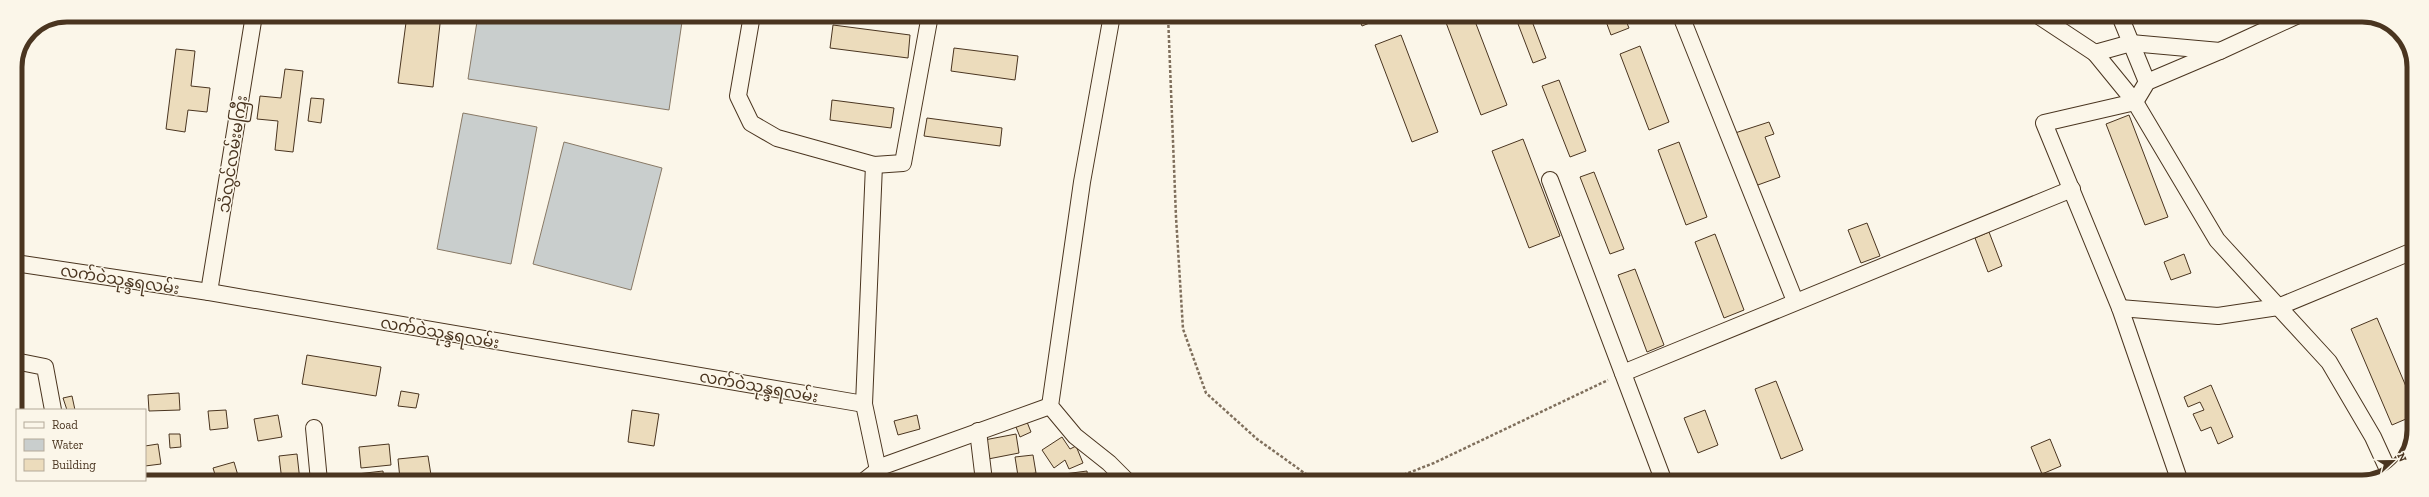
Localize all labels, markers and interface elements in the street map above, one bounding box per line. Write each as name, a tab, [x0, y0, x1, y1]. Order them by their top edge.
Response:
street label: သံလွင်လမ်းမကြီး	[212, 94, 255, 215]
street label: လက်ဝဲသုန္ဒရလမ်း	[58, 259, 181, 303]
street label: လက်ဝဲသုန္ဒရလမ်း	[378, 311, 501, 357]
street label: လက်ဝဲသုန္ဒရလမ်း	[697, 365, 820, 411]
legend	[16, 409, 146, 481]
text: Road	[52, 418, 78, 432]
text: Water	[52, 438, 84, 452]
north arrow	[2373, 441, 2413, 481]
text: N	[2394, 451, 2410, 464]
text: Building	[52, 458, 96, 472]

